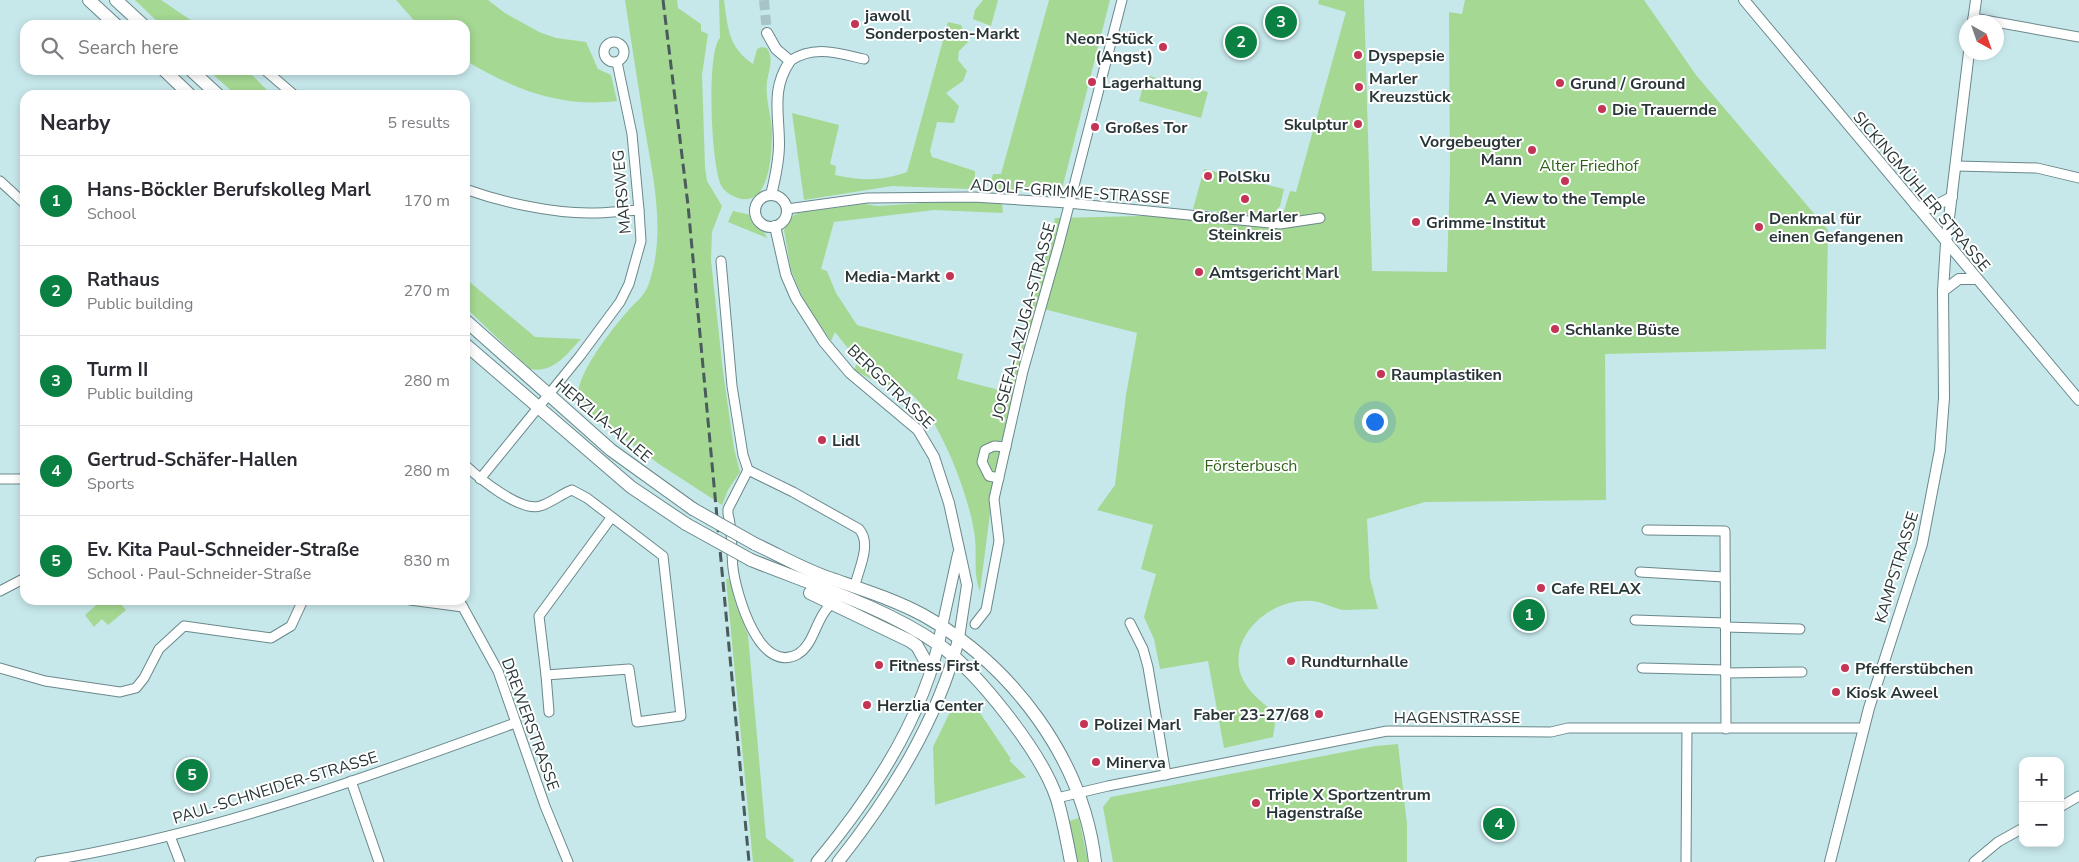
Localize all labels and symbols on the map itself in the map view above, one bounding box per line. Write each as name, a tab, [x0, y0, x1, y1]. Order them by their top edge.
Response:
pin: 3	[1265, 3, 1297, 41]
place label: jawoll Sonderposten-Markt	[864, 5, 1020, 45]
north arrow	[1959, 15, 2004, 60]
marker: jawoll Sonderposten-Markt	[849, 18, 861, 30]
pin: 2	[1225, 23, 1257, 61]
place label: Neon-Stück (Angst)	[1066, 28, 1153, 68]
marker: Neon-Stück (Angst)	[1157, 41, 1169, 53]
place label: Dyspepsie	[1368, 45, 1445, 67]
marker: Dyspepsie	[1352, 49, 1364, 61]
place label: Marler Kreuzstück	[1369, 68, 1451, 108]
place label: Lagerhaltung	[1102, 72, 1202, 94]
place label: Grund / Ground	[1570, 73, 1685, 95]
marker: Lagerhaltung	[1086, 76, 1098, 88]
marker: Grund / Ground	[1554, 77, 1566, 89]
marker: Marler Kreuzstück	[1353, 81, 1365, 93]
place label: Die Trauernde	[1612, 99, 1717, 121]
marker: Die Trauernde	[1596, 103, 1608, 115]
street label: SICKINGMÜHLER STRASSE	[1848, 107, 1995, 276]
place label: Skulptur	[1284, 114, 1349, 136]
place label: Großes Tor	[1105, 117, 1188, 139]
marker: Skulptur	[1352, 118, 1364, 130]
marker: Großes Tor	[1089, 121, 1101, 133]
place label: Vorgebeugter Mann	[1419, 131, 1523, 171]
marker: Vorgebeugter Mann	[1526, 144, 1538, 156]
street label: MARSWEG	[607, 149, 637, 235]
park label: Alter Friedhof	[1539, 155, 1639, 177]
place label: PolSku	[1218, 166, 1270, 188]
marker: PolSku	[1202, 170, 1214, 182]
street label: ADOLF-GRIMME-STRASSE	[969, 174, 1170, 210]
marker: A View to the Temple	[1559, 175, 1571, 187]
place label: A View to the Temple	[1484, 188, 1646, 210]
marker: Großer Marler Steinkreis	[1239, 193, 1251, 205]
place label: Großer Marler Steinkreis	[1192, 206, 1299, 246]
place label: Denkmal für einen Gefangenen	[1769, 208, 1903, 248]
place label: Grimme-Institut	[1426, 212, 1546, 234]
marker: Grimme-Institut	[1410, 216, 1422, 228]
street label: JOSEFA-LAZUGA-STRASSE	[987, 220, 1061, 423]
marker: Denkmal für einen Gefangenen	[1753, 221, 1765, 233]
place label: Amtsgericht Marl	[1209, 262, 1339, 284]
place label: Media-Markt	[845, 266, 941, 288]
marker: Amtsgericht Marl	[1193, 266, 1205, 278]
marker: Media-Markt	[944, 270, 956, 282]
place label: Schlanke Büste	[1565, 319, 1680, 341]
marker: Schlanke Büste	[1549, 323, 1561, 335]
street label: BERGSTRASSE	[842, 340, 938, 434]
place label: Raumplastiken	[1391, 364, 1502, 386]
marker: Raumplastiken	[1375, 368, 1387, 380]
street label: HERZLIA-ALLEE	[550, 374, 656, 468]
your location	[1362, 409, 1388, 435]
place label: Lidl	[832, 430, 860, 452]
marker: Lidl	[816, 434, 828, 446]
park label: Försterbusch	[1205, 455, 1297, 477]
street label: KAMPSTRASSE	[1870, 509, 1924, 626]
place label: Cafe RELAX	[1551, 578, 1641, 600]
marker: Cafe RELAX	[1535, 582, 1547, 594]
pin: 1	[1513, 596, 1545, 634]
place label: Rundturnhalle	[1301, 651, 1408, 673]
street label: DREWERSTRASSE	[496, 655, 564, 794]
place label: Fitness First	[889, 655, 980, 677]
marker: Rundturnhalle	[1285, 655, 1297, 667]
place label: Pfefferstübchen	[1855, 658, 1973, 680]
marker: Fitness First	[873, 659, 885, 671]
marker: Pfefferstübchen	[1839, 662, 1851, 674]
place label: Kiosk Aweel	[1846, 682, 1938, 704]
marker: Kiosk Aweel	[1830, 686, 1842, 698]
place label: Herzlia Center	[877, 695, 984, 717]
marker: Herzlia Center	[861, 699, 873, 711]
place label: Faber 23-27/68	[1193, 704, 1309, 726]
street label: HAGENSTRASSE	[1394, 707, 1520, 729]
marker: Faber 23-27/68	[1313, 708, 1325, 720]
place label: Polizei Marl	[1094, 714, 1181, 736]
marker: Polizei Marl	[1078, 718, 1090, 730]
street label: PAUL-SCHNEIDER-STRASSE	[170, 746, 380, 830]
place label: Minerva	[1106, 752, 1166, 774]
pin: 5	[176, 756, 208, 794]
marker: Minerva	[1090, 756, 1102, 768]
place label: Triple X Sportzentrum Hagenstraße	[1266, 784, 1431, 824]
marker: Triple X Sportzentrum Hagenstraße	[1250, 797, 1262, 809]
pin: 4	[1483, 805, 1515, 843]

